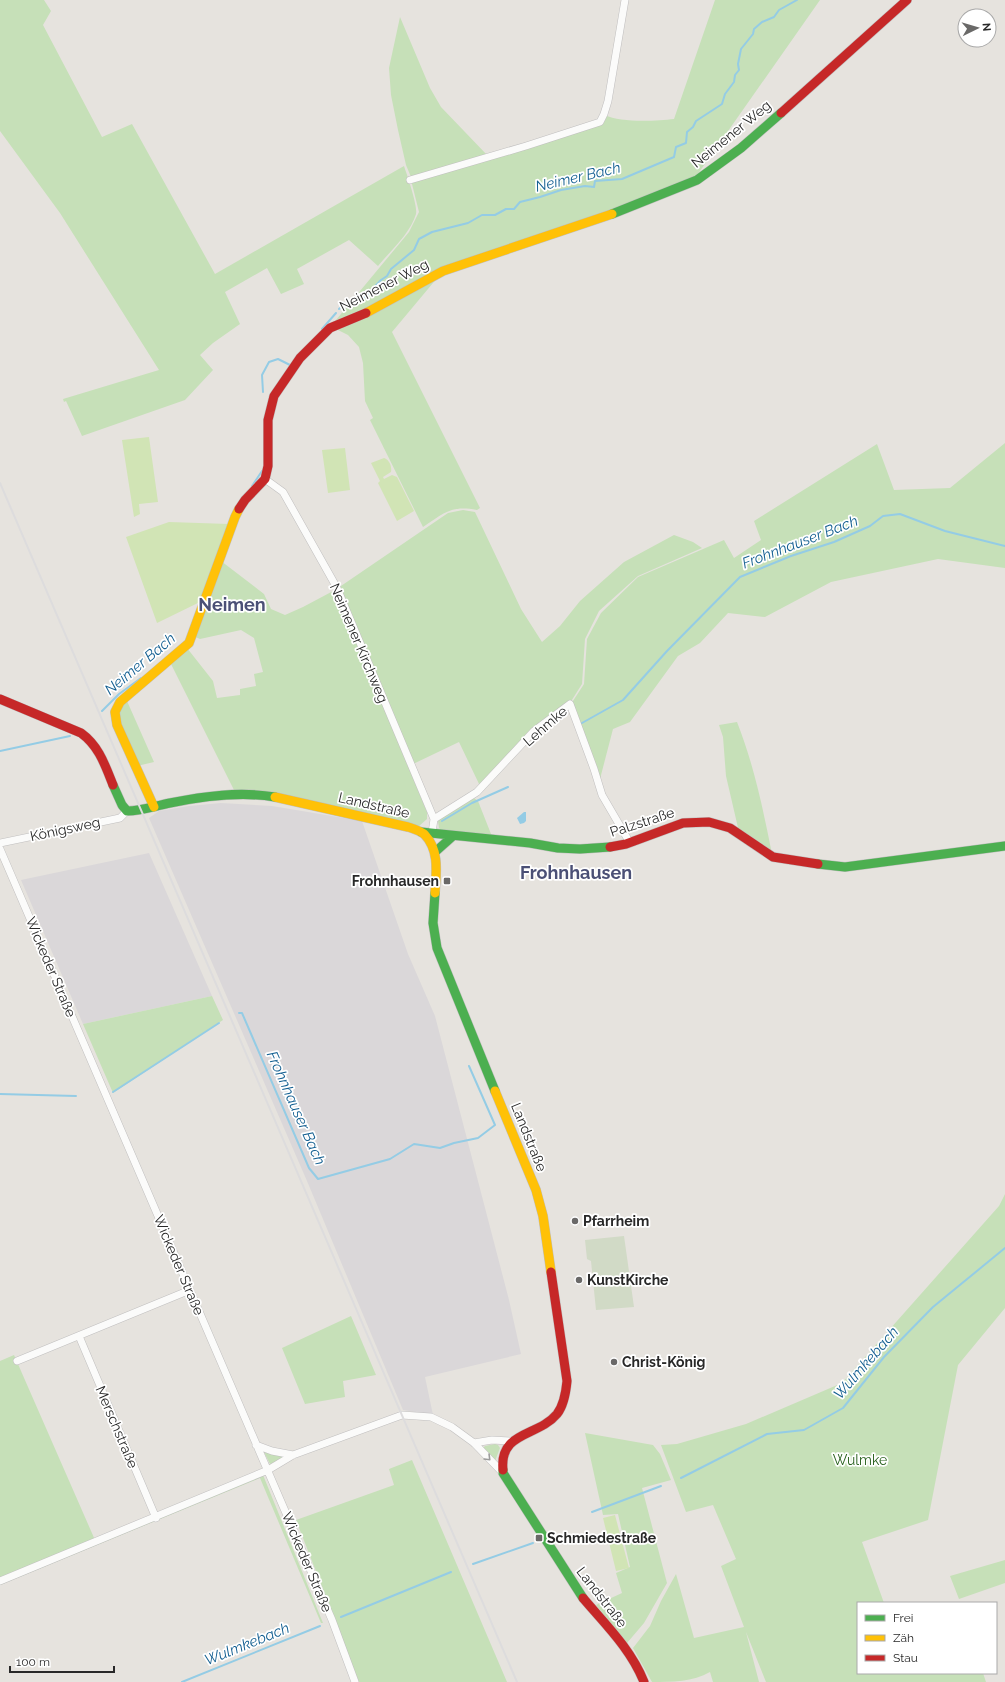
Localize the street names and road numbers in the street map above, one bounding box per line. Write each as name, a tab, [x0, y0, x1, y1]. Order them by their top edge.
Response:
street label: Neimener Weg	[688, 97, 774, 171]
street label: Neimener Weg	[337, 256, 431, 314]
street label: Neimener Kirchweg	[327, 581, 391, 705]
street label: Lehmke	[520, 703, 570, 749]
street label: Landstraße	[337, 789, 411, 821]
street label: Palzstraße	[608, 804, 676, 840]
street label: Königsweg	[28, 814, 102, 844]
street label: Wickeder Straße	[23, 915, 79, 1019]
street label: Landstraße	[508, 1100, 550, 1174]
street label: Wickeder Straße	[151, 1213, 207, 1317]
street label: Merschstraße	[92, 1383, 142, 1471]
street label: Wickeder Straße	[279, 1510, 335, 1614]
street label: Landstraße	[573, 1563, 631, 1631]

